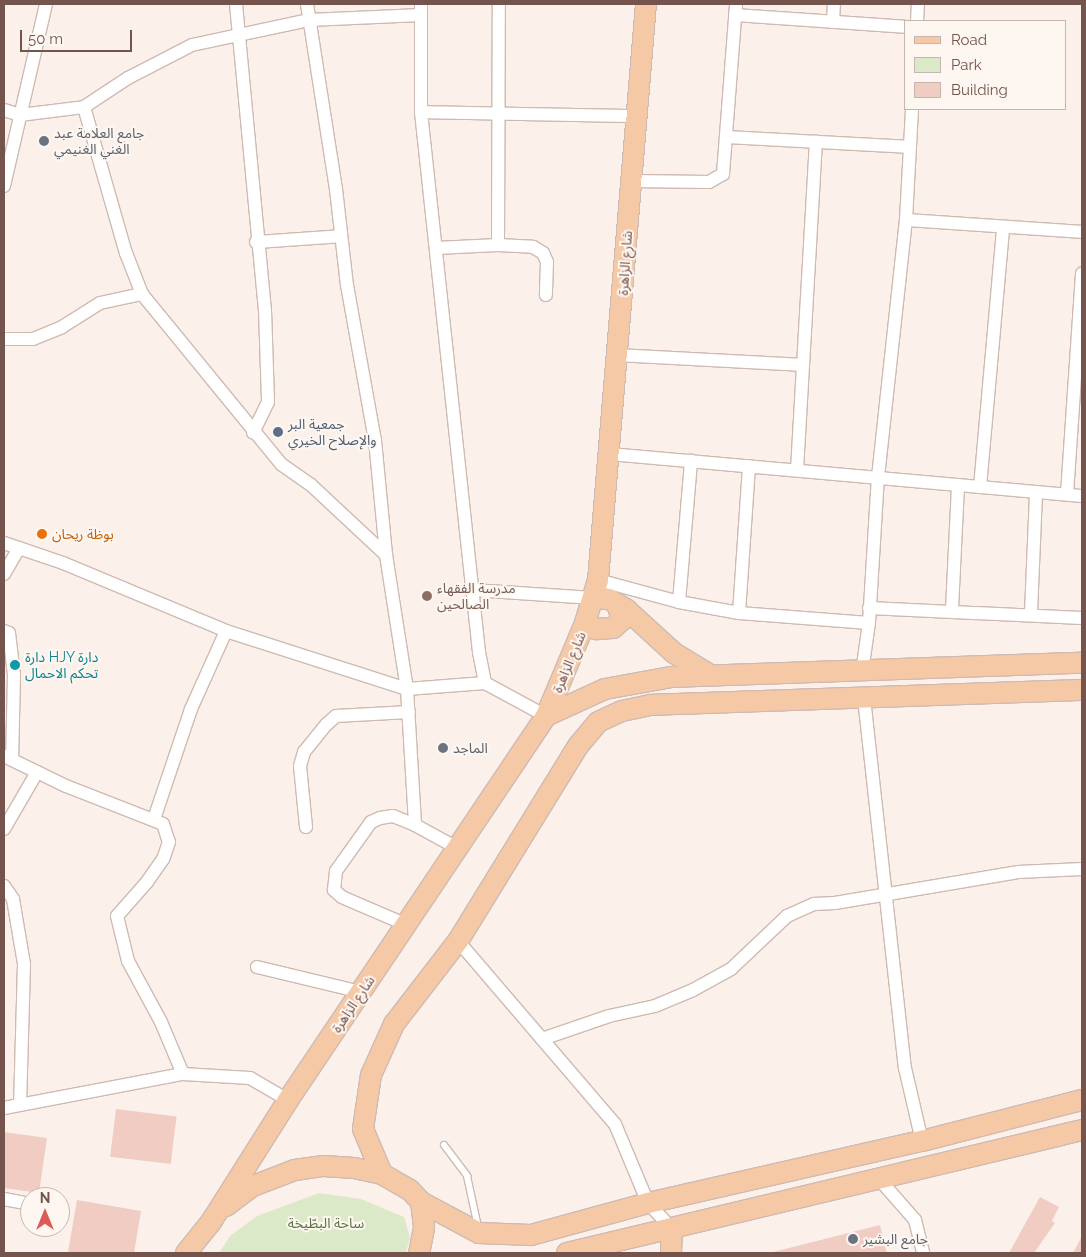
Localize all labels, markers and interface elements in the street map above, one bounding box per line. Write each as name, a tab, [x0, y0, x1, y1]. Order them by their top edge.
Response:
scale bar	[22, 20, 135, 52]
legend	[904, 20, 1066, 110]
text: 50 m	[28, 30, 63, 48]
text: Road	[951, 31, 987, 49]
text: Park	[951, 56, 982, 74]
text: Building	[951, 81, 1008, 99]
place label: جامع العلامة عبد الغني الغنيمي	[54, 125, 144, 158]
marker: جامع العلامة عبد الغني الغنيمي	[38, 135, 50, 147]
street label: شارع الزاهرة	[614, 230, 636, 296]
place label: جمعية البر والإصلاح الخيري	[288, 416, 377, 448]
marker: جمعية البر والإصلاح الخيري	[272, 426, 284, 438]
place label: بوظة ريحان	[52, 526, 114, 542]
marker: بوظة ريحان	[36, 528, 48, 540]
place label: مدرسة الفقهاء الصالحين	[437, 580, 516, 612]
marker: مدرسة الفقهاء الصالحين	[421, 590, 433, 602]
street label: شارع الزاهرة	[549, 629, 589, 695]
place label: دارة HJY دارة تحكم الاحمال	[25, 649, 99, 682]
marker: دارة HJY دارة تحكم الاحمال	[9, 659, 21, 671]
place label: الماجد	[453, 740, 488, 756]
marker: الماجد	[437, 742, 449, 754]
street label: شارع الزاهرة	[328, 972, 378, 1036]
north arrow	[20, 1187, 70, 1237]
text: N	[40, 1190, 50, 1206]
park label: ساحة البطّيخة	[288, 1215, 364, 1231]
place label: جامع البشير	[863, 1231, 928, 1247]
marker: جامع البشير	[847, 1233, 859, 1245]

